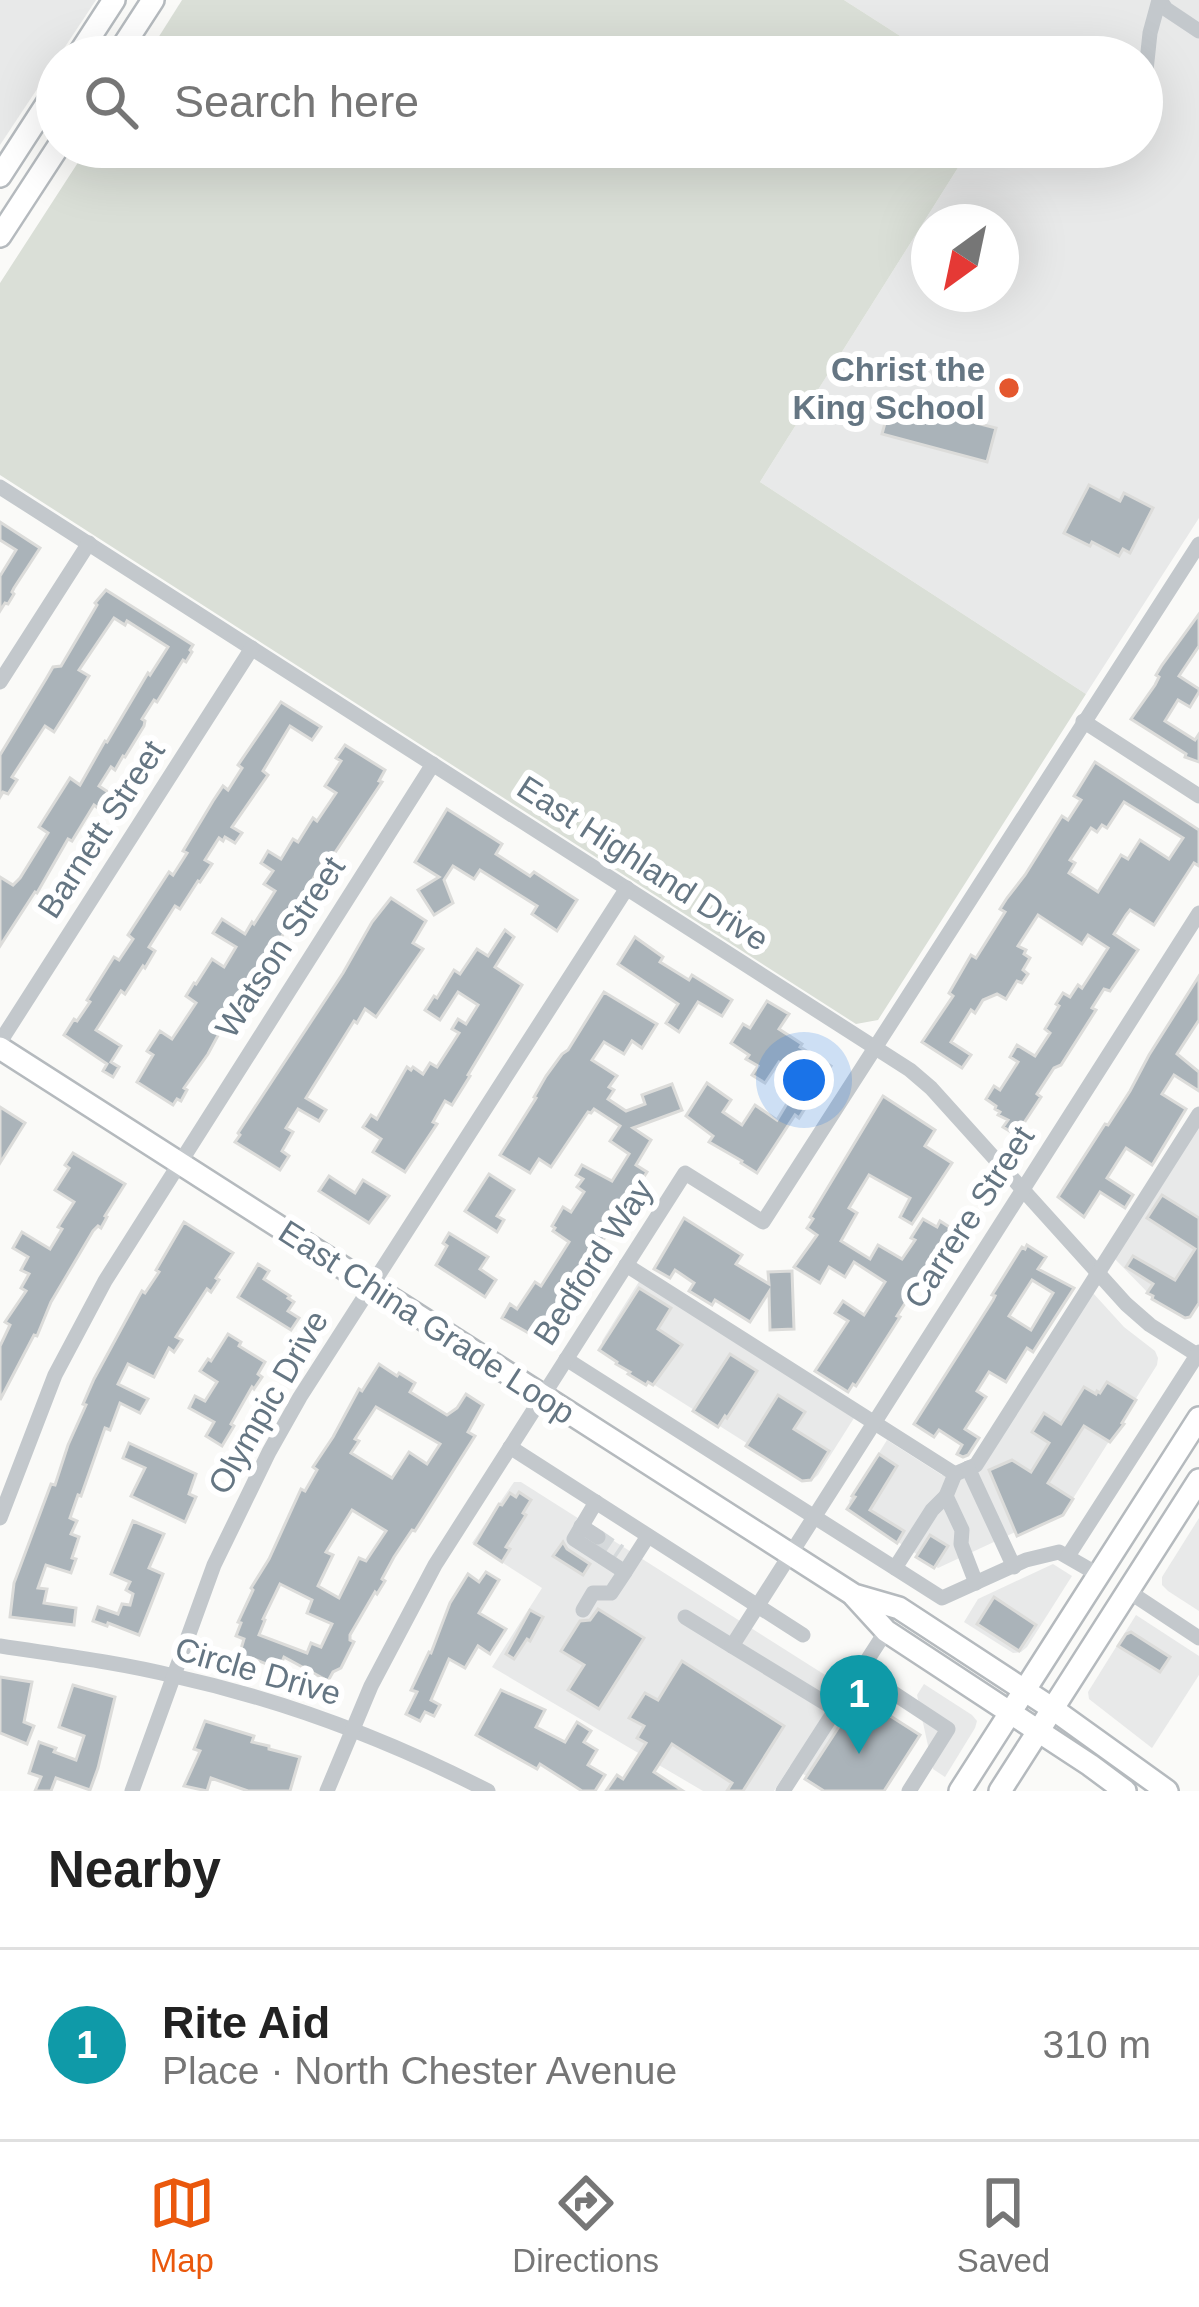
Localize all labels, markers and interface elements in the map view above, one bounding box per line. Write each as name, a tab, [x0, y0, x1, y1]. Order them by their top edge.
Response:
search box	[36, 36, 1163, 168]
icon: search	[78, 69, 144, 135]
text: Search here	[174, 76, 419, 127]
north arrow	[911, 204, 1019, 312]
place label: Christ the King School	[793, 351, 985, 426]
marker: Christ the King School	[996, 375, 1022, 401]
street label: Barnett Street	[30, 734, 172, 924]
street label: East Highland Drive	[511, 768, 775, 958]
street label: Watson Street	[208, 850, 352, 1044]
your location	[774, 1050, 834, 1110]
street label: Carrere Street	[897, 1119, 1041, 1315]
street label: Bedford Way	[526, 1172, 660, 1352]
street label: East China Grade Loop	[272, 1213, 582, 1431]
street label: Olympic Drive	[201, 1304, 335, 1500]
street label: Circle Drive	[171, 1630, 345, 1712]
pin: 1	[820, 1655, 898, 1754]
text: Nearby	[48, 1841, 221, 1898]
text: Rite Aid	[162, 1997, 330, 2048]
text: 1	[76, 2023, 98, 2066]
text: 310 m	[1043, 2023, 1151, 2066]
text: Place · North Chester Avenue	[162, 2049, 677, 2092]
tab: Map	[149, 2170, 215, 2280]
tab: Directions	[512, 2170, 659, 2280]
tab: Saved	[957, 2170, 1050, 2280]

